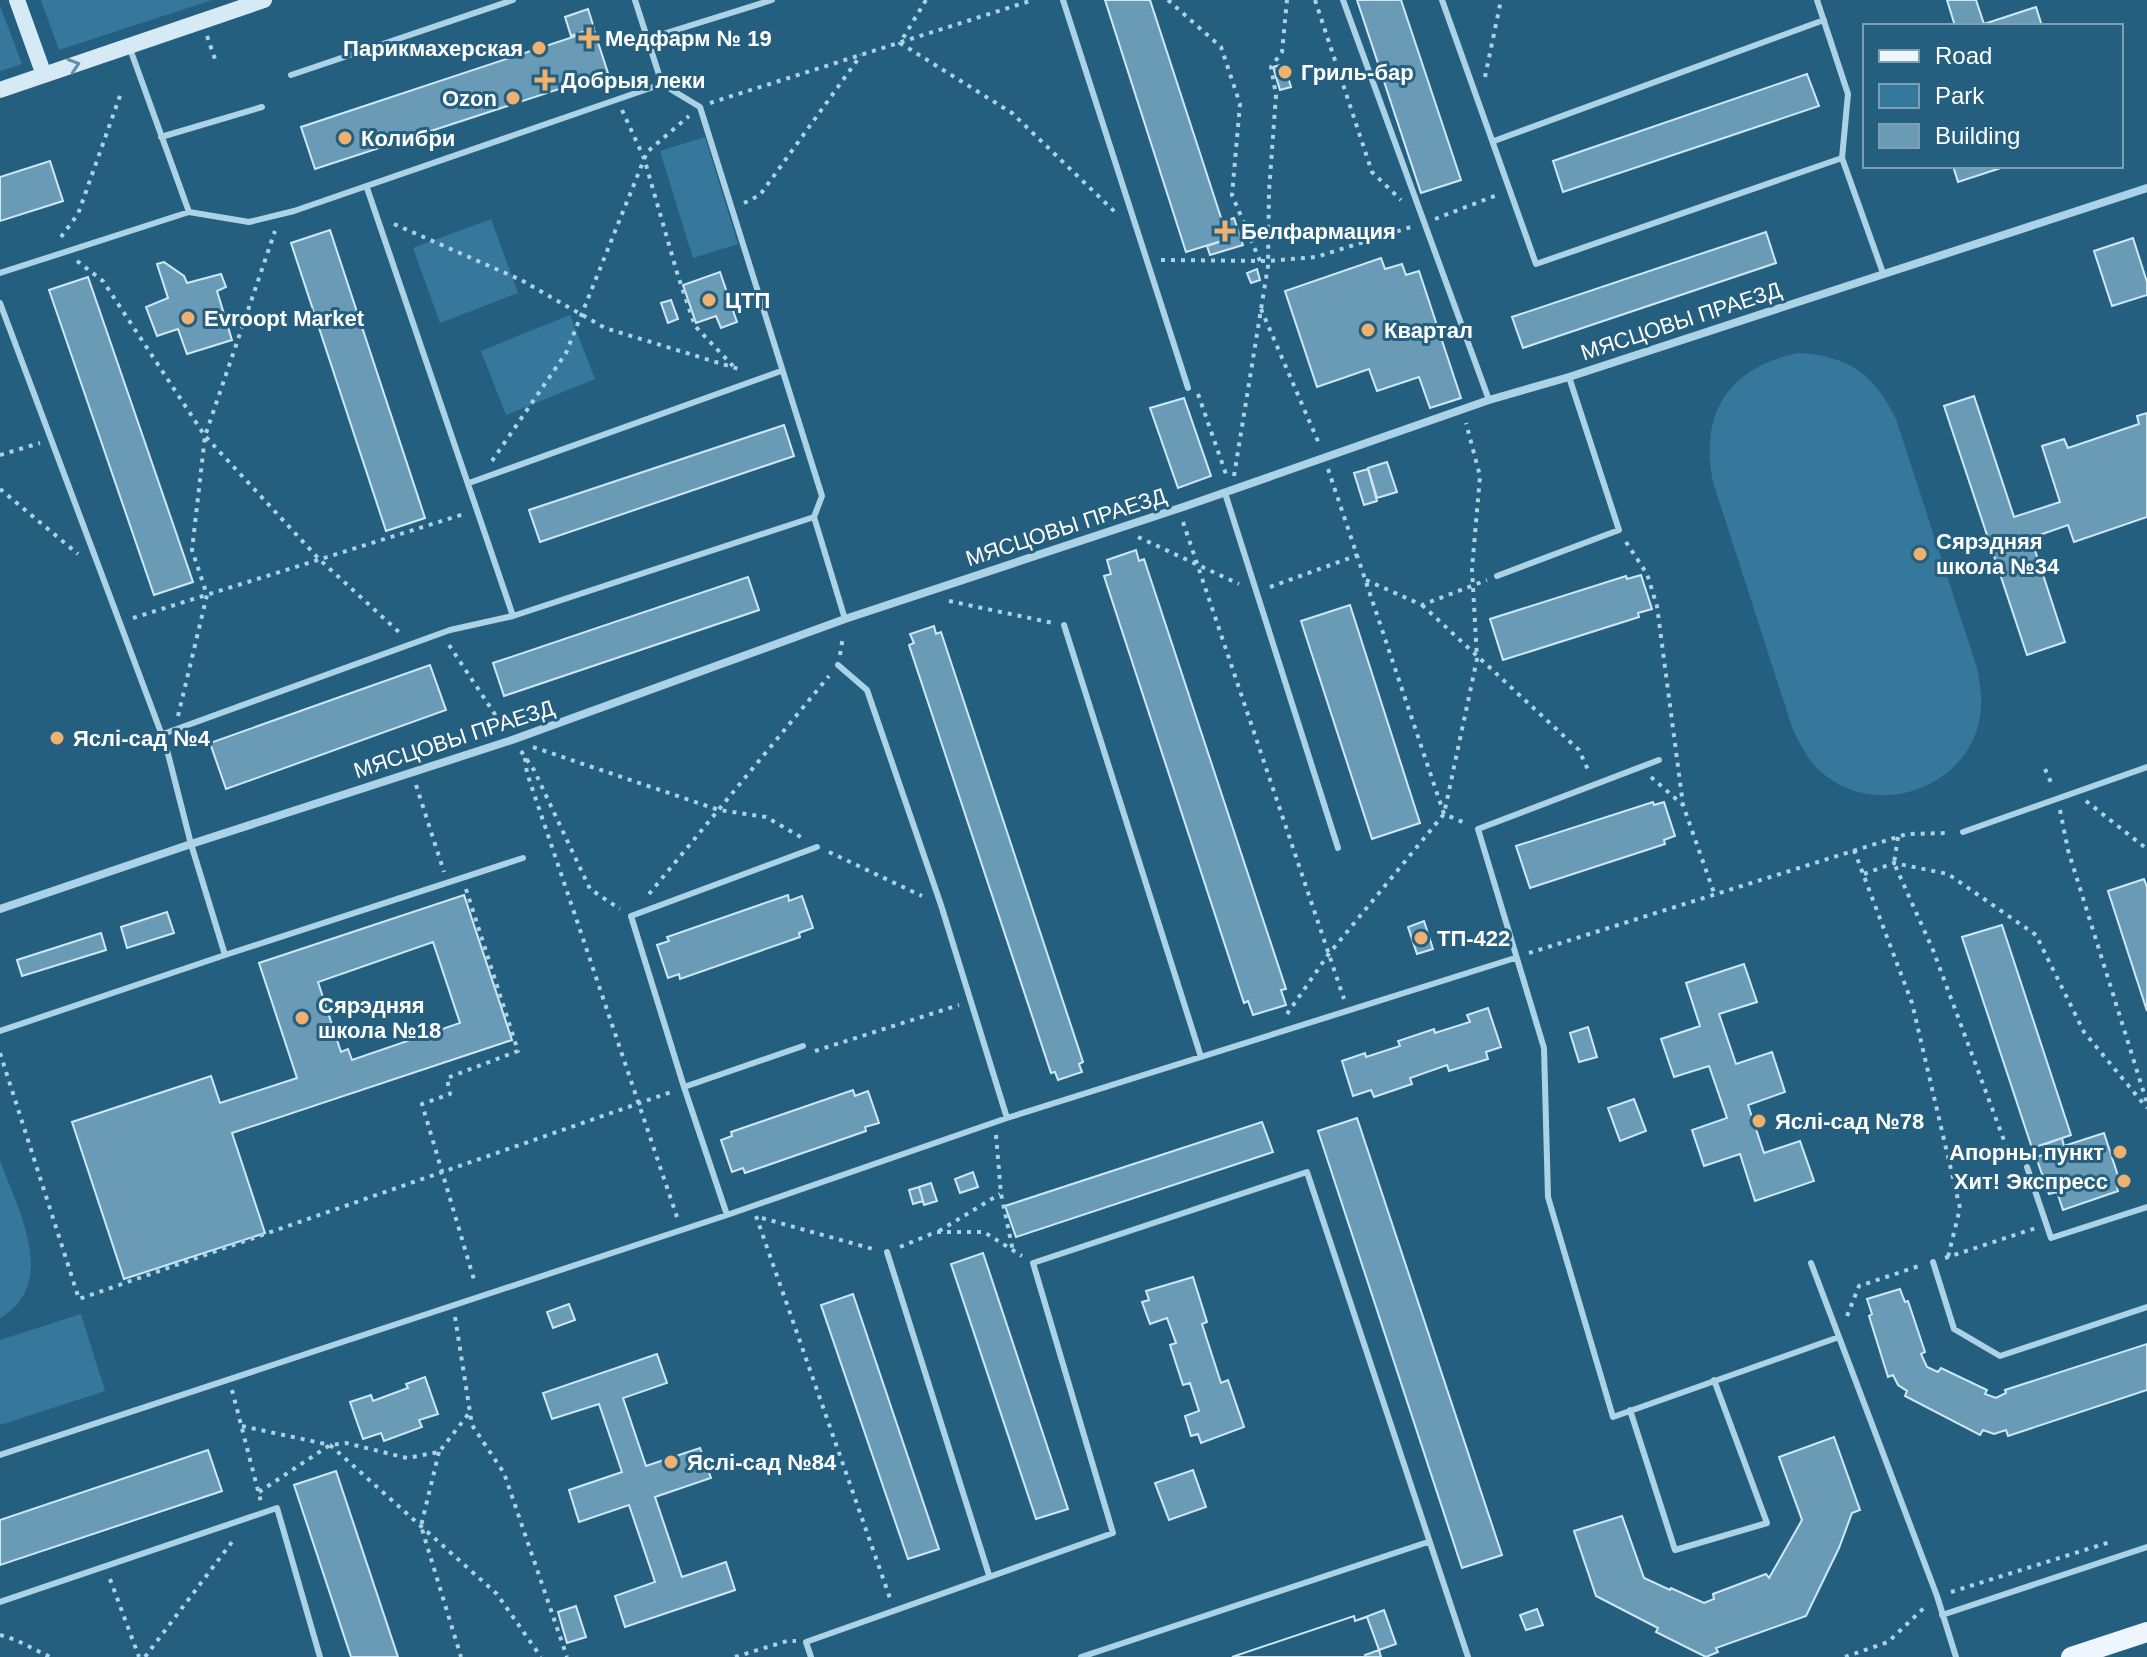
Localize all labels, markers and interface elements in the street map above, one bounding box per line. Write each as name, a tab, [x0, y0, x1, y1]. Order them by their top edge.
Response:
legend	[1863, 24, 2123, 168]
place label: Медфарм № 19	[605, 26, 772, 51]
marker: Медфарм № 19	[580, 29, 598, 47]
place label: Парикмахерская	[343, 36, 523, 61]
marker: Парикмахерская	[530, 39, 548, 57]
text: Road	[1935, 42, 1992, 69]
one-way arrow	[66, 58, 80, 74]
place label: Гриль-бар	[1301, 60, 1414, 85]
marker: Гриль-бар	[1276, 63, 1294, 81]
place label: Добрыя леки	[561, 68, 706, 93]
marker: Добрыя леки	[536, 71, 554, 89]
text: Park	[1935, 82, 1985, 109]
place label: Ozon	[442, 86, 497, 111]
marker: Ozon	[504, 89, 522, 107]
text: Building	[1935, 122, 2020, 149]
place label: Колибри	[361, 126, 455, 151]
marker: Колибри	[336, 129, 354, 147]
place label: Белфармация	[1241, 219, 1396, 244]
marker: Белфармация	[1216, 222, 1234, 240]
street label: МЯСЦОВЫ ПРАЕЗД	[1578, 277, 1784, 365]
place label: ЦТП	[725, 288, 770, 313]
marker: ЦТП	[700, 291, 718, 309]
place label: Evroopt Market	[204, 306, 365, 331]
marker: Evroopt Market	[179, 309, 197, 327]
place label: Квартал	[1384, 318, 1473, 343]
marker: Квартал	[1359, 321, 1377, 339]
street label: МЯСЦОВЫ ПРАЕЗД	[963, 483, 1169, 571]
place label: Сярэдняя школа №34	[1936, 529, 2060, 579]
marker: Сярэдняя школа №34	[1911, 545, 1929, 563]
street label: МЯСЦОВЫ ПРАЕЗД	[351, 695, 557, 783]
place label: Яслі-сад №4	[73, 726, 211, 751]
marker: Яслі-сад №4	[48, 729, 66, 747]
place label: ТП-422	[1437, 926, 1510, 951]
marker: ТП-422	[1412, 929, 1430, 947]
place label: Сярэдняя школа №18	[318, 993, 441, 1043]
marker: Сярэдняя школа №18	[293, 1009, 311, 1027]
place label: Яслі-сад №78	[1775, 1109, 1924, 1134]
marker: Яслі-сад №78	[1750, 1112, 1768, 1130]
place label: Апорны пункт	[1949, 1140, 2104, 1165]
marker: Апорны пункт	[2111, 1143, 2129, 1161]
place label: Хит! Экспресс	[1954, 1169, 2108, 1194]
marker: Хит! Экспресс	[2115, 1172, 2133, 1190]
place label: Яслі-сад №84	[687, 1450, 837, 1475]
marker: Яслі-сад №84	[662, 1453, 680, 1471]

